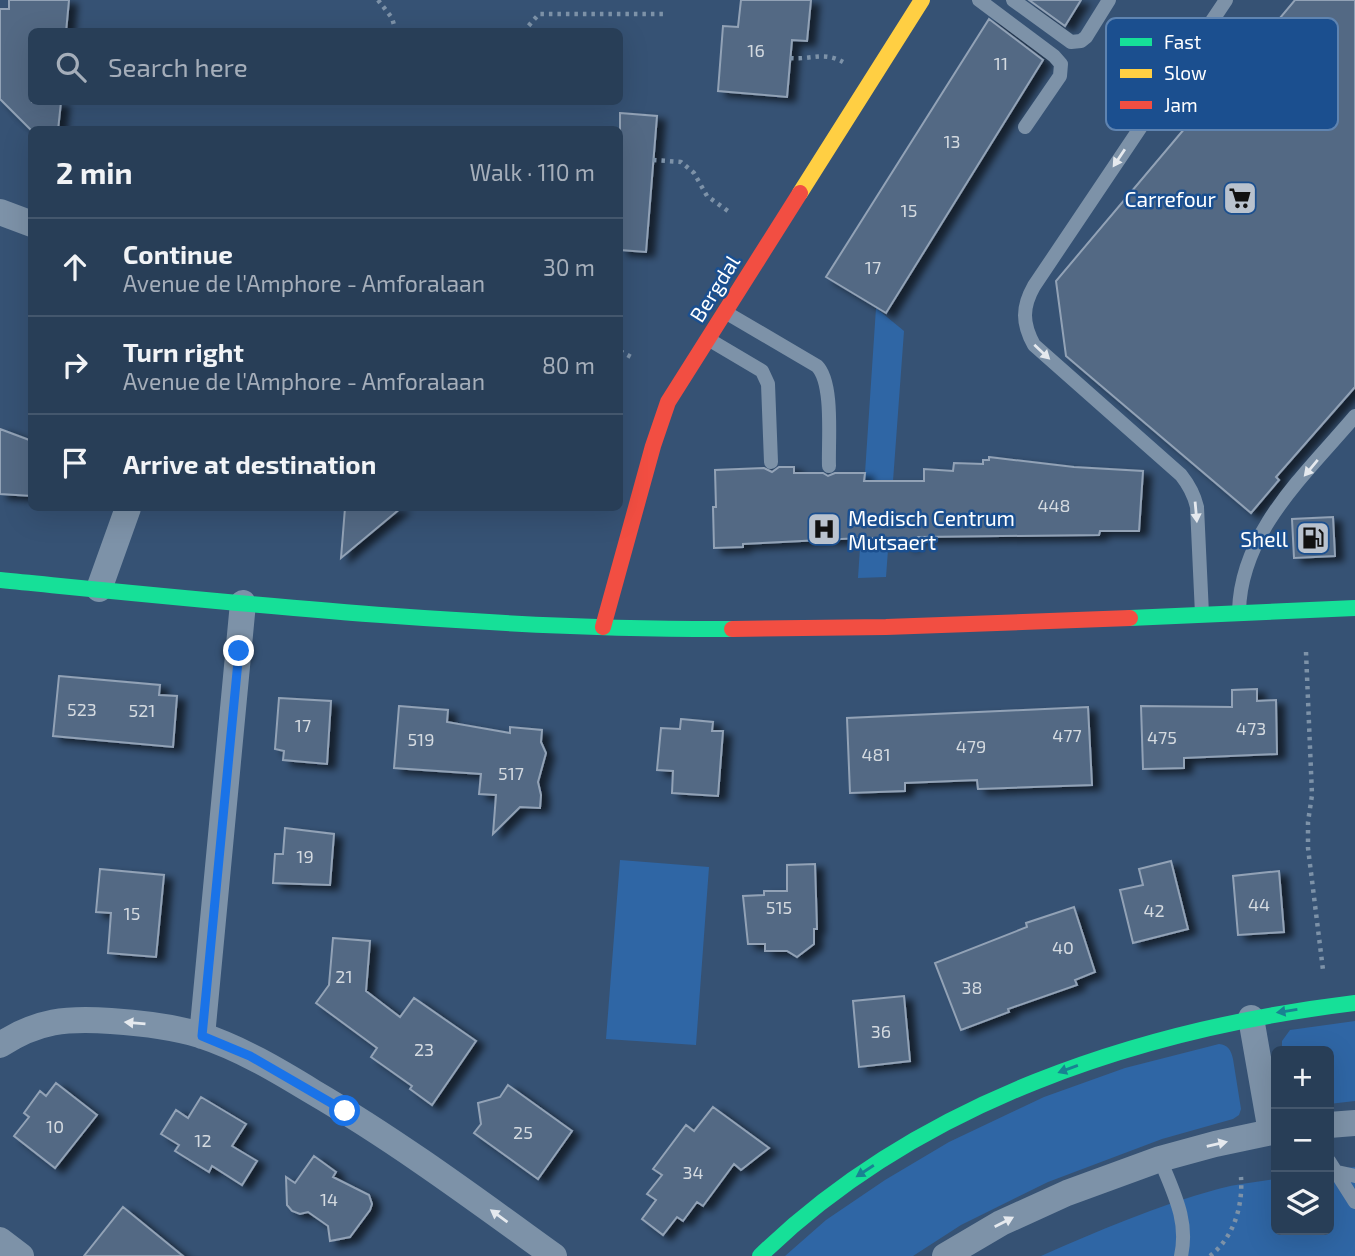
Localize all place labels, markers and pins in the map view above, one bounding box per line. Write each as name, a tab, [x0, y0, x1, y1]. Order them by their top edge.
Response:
supermarket icon: Carrefour	[1221, 179, 1259, 217]
place label: Carrefour	[1125, 186, 1217, 211]
place label: Medisch Centrum Mutsaert	[848, 505, 1015, 554]
hospital icon: Medisch Centrum Mutsaert	[805, 510, 843, 548]
fuel station icon: Shell	[1294, 519, 1332, 557]
place label: Shell	[1240, 526, 1289, 551]

